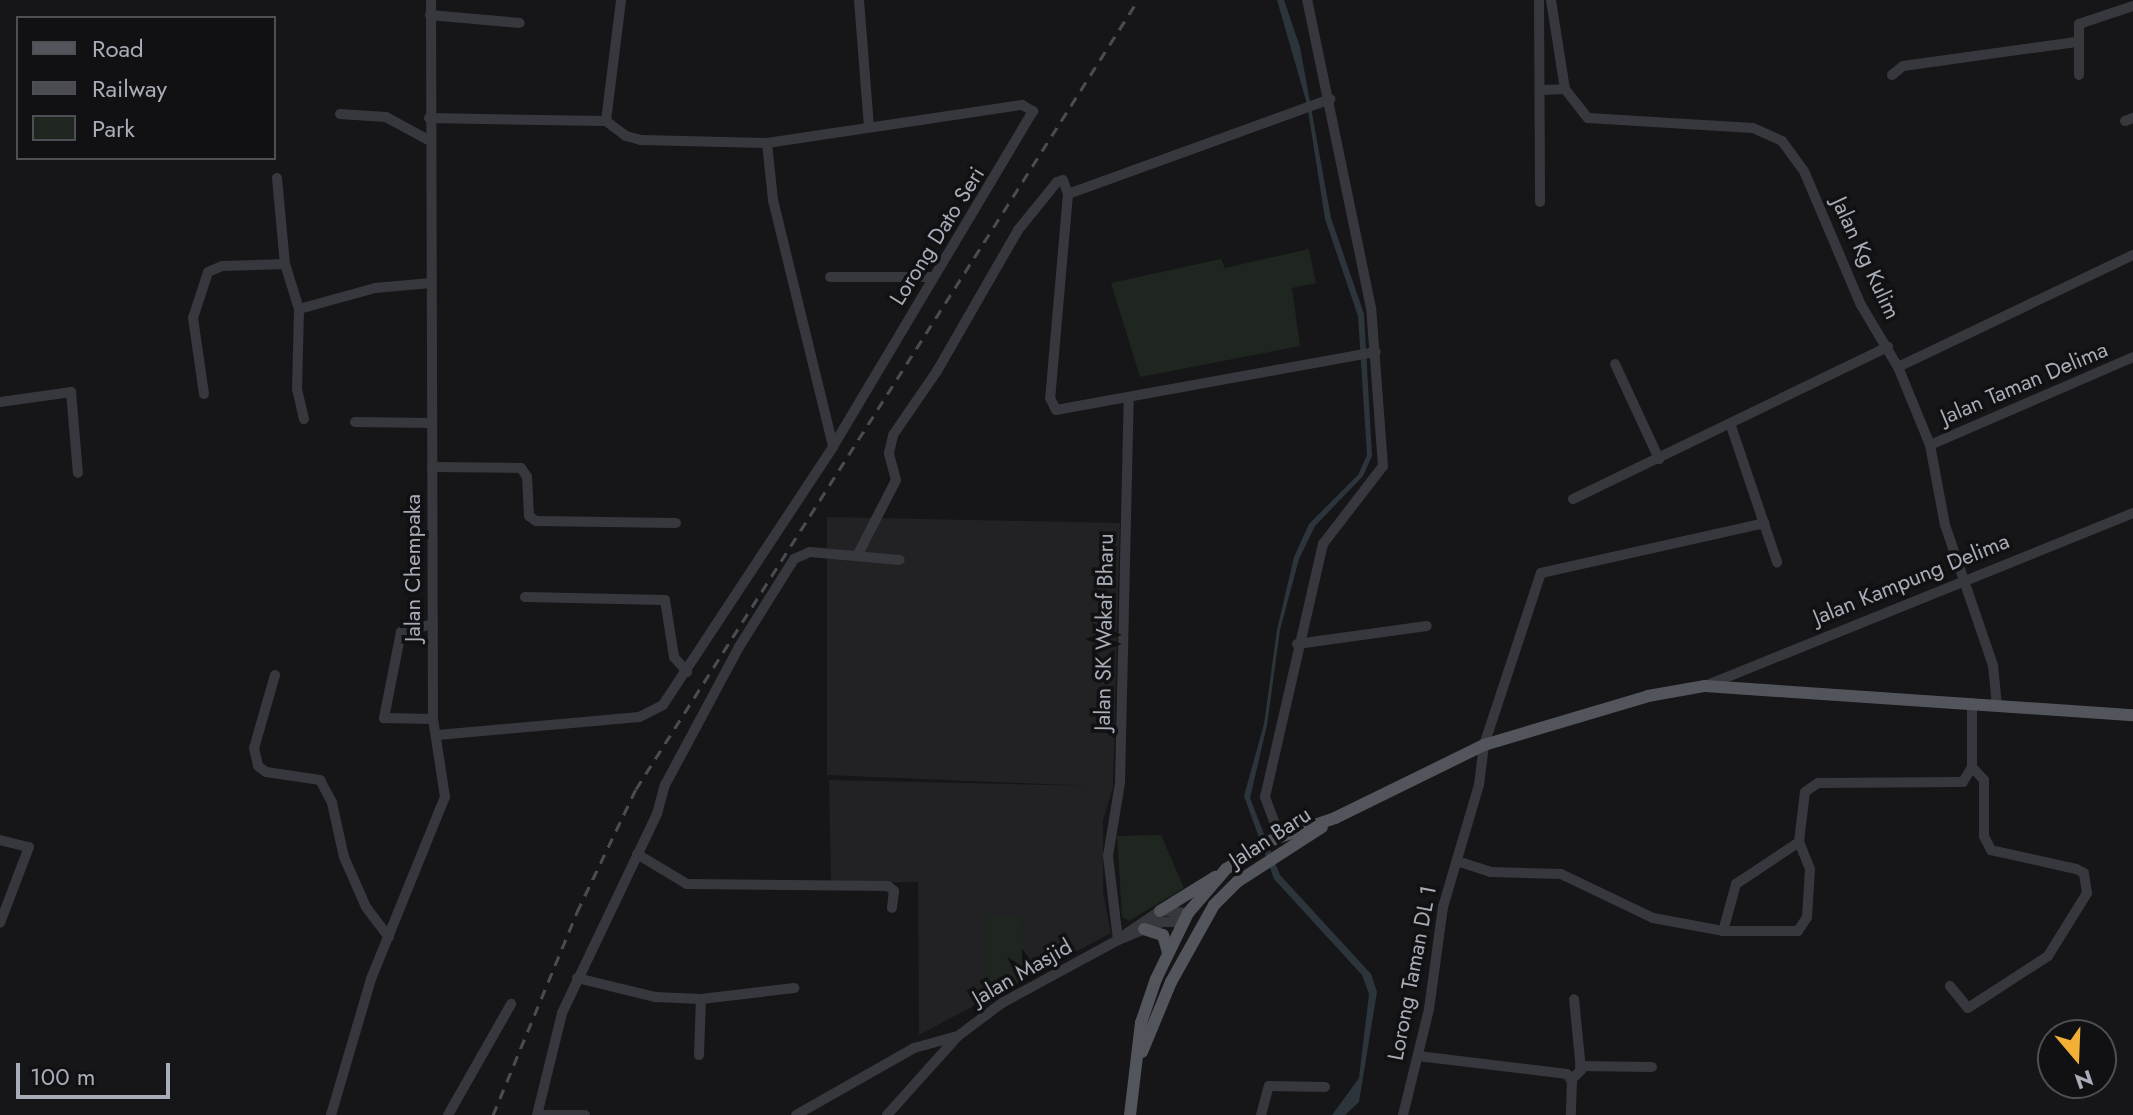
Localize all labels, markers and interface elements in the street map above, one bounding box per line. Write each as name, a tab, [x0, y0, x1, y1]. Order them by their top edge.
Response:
legend	[16, 16, 276, 160]
text: Road	[92, 31, 144, 66]
text: Railway	[92, 71, 167, 106]
text: Park	[92, 111, 135, 146]
street label: Lorong Dato Seri	[884, 162, 990, 310]
street label: Jalan Kg Kulim	[1826, 193, 1906, 323]
street label: Jalan Taman Delima	[1936, 336, 2112, 430]
street label: Jalan Chempaka	[400, 494, 426, 642]
street label: Jalan Kampung Delima	[1809, 528, 2013, 630]
street label: Jalan SK Wakaf Bharu	[1089, 533, 1119, 731]
street label: Jalan Baru	[1224, 801, 1316, 873]
street label: Lorong Taman DL 1	[1382, 883, 1442, 1063]
street label: Jalan Masjid	[967, 933, 1077, 1011]
north arrow	[2037, 1019, 2117, 1099]
scale bar	[20, 1047, 174, 1097]
text: 100 m	[30, 1059, 96, 1094]
text: N	[2071, 1062, 2098, 1098]

